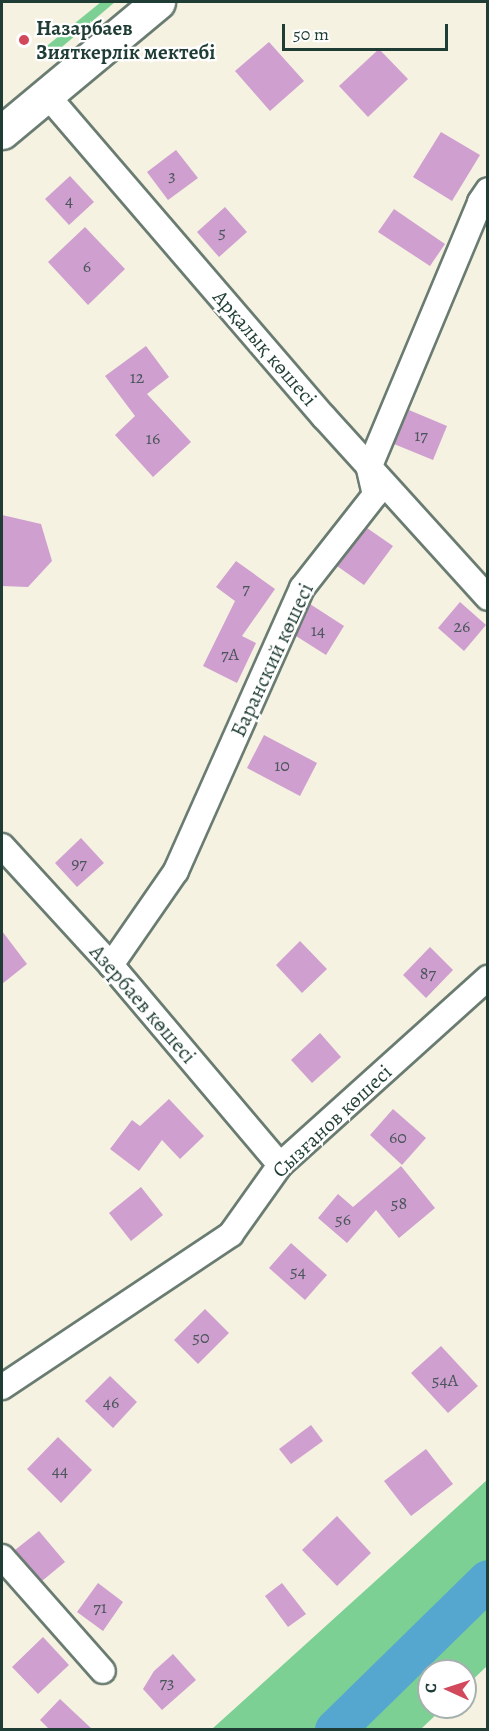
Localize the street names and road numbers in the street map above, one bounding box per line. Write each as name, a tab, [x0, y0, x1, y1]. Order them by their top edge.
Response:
street label: Арқалық көшесі	[208, 285, 322, 411]
street label: Баранский көшесі	[225, 579, 319, 741]
street label: Азербаев көшесі	[85, 939, 201, 1069]
street label: Сызғанов көшесі	[267, 1059, 397, 1183]

